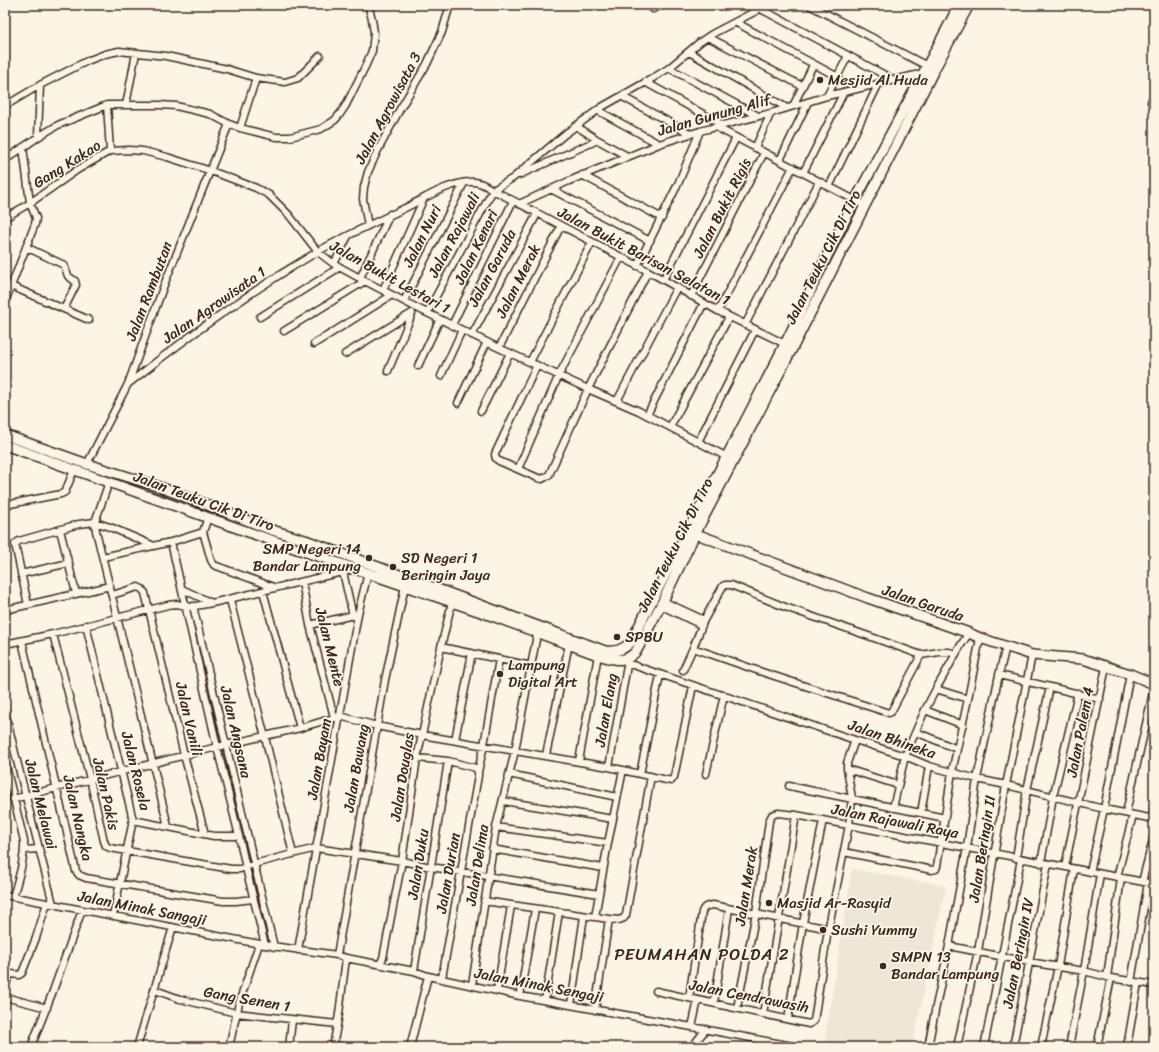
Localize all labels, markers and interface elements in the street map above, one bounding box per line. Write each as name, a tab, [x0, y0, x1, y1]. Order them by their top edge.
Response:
street label: Jalan Agrowisata 3	[347, 47, 429, 170]
place label: Mesjid Al Huda	[828, 67, 928, 93]
marker: Mesjid Al Huda	[815, 75, 825, 85]
street label: Jalan Gunung Alif	[654, 86, 776, 144]
street label: Gang Kakao	[28, 133, 107, 195]
street label: Jalan Bukit Rigis	[685, 153, 759, 264]
street label: Jalan Teuku Cik Di Tiro	[777, 185, 868, 330]
street label: Jalan Rajawali	[420, 187, 488, 283]
street label: Jalan Nuri	[395, 199, 449, 273]
street label: Jalan Bukit Barisan Selatan 1	[552, 199, 735, 313]
street label: Jalan Kenari	[446, 204, 506, 290]
street label: Jalan Garuda	[460, 224, 524, 312]
street label: Jalan Bukit Lestari 1	[324, 233, 455, 321]
street label: Jalan Rambutan	[118, 237, 180, 346]
street label: Jalan Merak	[488, 239, 548, 323]
street label: Jalan Agrowisata 1	[156, 259, 271, 351]
street label: Jalan Teuku Cik Di Tiro	[129, 463, 278, 539]
street label: Jalan Teuku Cik Di Tiro	[629, 473, 720, 618]
place label: SMP Negeri 14 Bandar Lampung	[253, 536, 361, 579]
place label: SD Negeri 1 Beringin Jaya	[401, 545, 491, 588]
marker: SMP Negeri 14 Bandar Lampung	[364, 553, 374, 563]
marker: SD Negeri 1 Beringin Jaya	[388, 562, 398, 572]
street label: Jalan Garuda	[878, 577, 968, 629]
street label: Jalan Mente	[307, 604, 352, 690]
place label: SPBU	[625, 624, 664, 650]
marker: SPBU	[612, 632, 622, 642]
place label: Lampung Digital Art	[508, 652, 578, 695]
marker: Lampung Digital Art	[495, 669, 505, 679]
street label: Jalan Elang	[587, 671, 625, 750]
street label: Jalan Vanili	[168, 678, 210, 760]
street label: Jalan Angsana	[213, 682, 259, 781]
street label: Jalan Palem 4	[1058, 685, 1101, 780]
street label: Jalan Bhineka	[844, 712, 940, 766]
street label: Jalan Bayam	[299, 716, 339, 803]
street label: Jalan Bawang	[335, 721, 377, 815]
street label: Jalan Rosela	[113, 728, 158, 814]
street label: Jalan Douglas	[382, 731, 422, 824]
street label: Jalan Pakis	[85, 754, 127, 833]
street label: Jalan Melawai	[17, 755, 65, 853]
street label: Jalan Nangka	[55, 771, 101, 864]
street label: Jalan Beringin II	[961, 793, 1003, 905]
street label: Jalan Rajawali Raya	[828, 796, 961, 846]
street label: Jalan Delima	[458, 822, 496, 909]
street label: Jalan Duku	[399, 827, 436, 902]
street label: Jalan Durian	[428, 831, 468, 916]
street label: Jalan Merak	[727, 843, 765, 929]
street label: Jalan Minak Sangaji	[74, 883, 209, 933]
place label: Masjid Ar-Rasyid	[777, 890, 892, 916]
street label: Jalan Beringin IV	[994, 895, 1041, 1012]
marker: Masjid Ar-Rasyid	[764, 898, 774, 908]
place label: Sushi Yummy	[831, 917, 917, 943]
marker: Sushi Yummy	[818, 925, 828, 935]
district label: PEUMAHAN POLDA 2	[614, 939, 790, 969]
place label: SMPN 13 Bandar Lampung	[891, 944, 1000, 987]
street label: Jalan Minak Sengaji	[471, 960, 607, 1010]
marker: SMPN 13 Bandar Lampung	[878, 961, 888, 971]
street label: Jalan Cendrawasih	[686, 971, 811, 1020]
street label: Gang Senen 1	[202, 979, 292, 1019]

